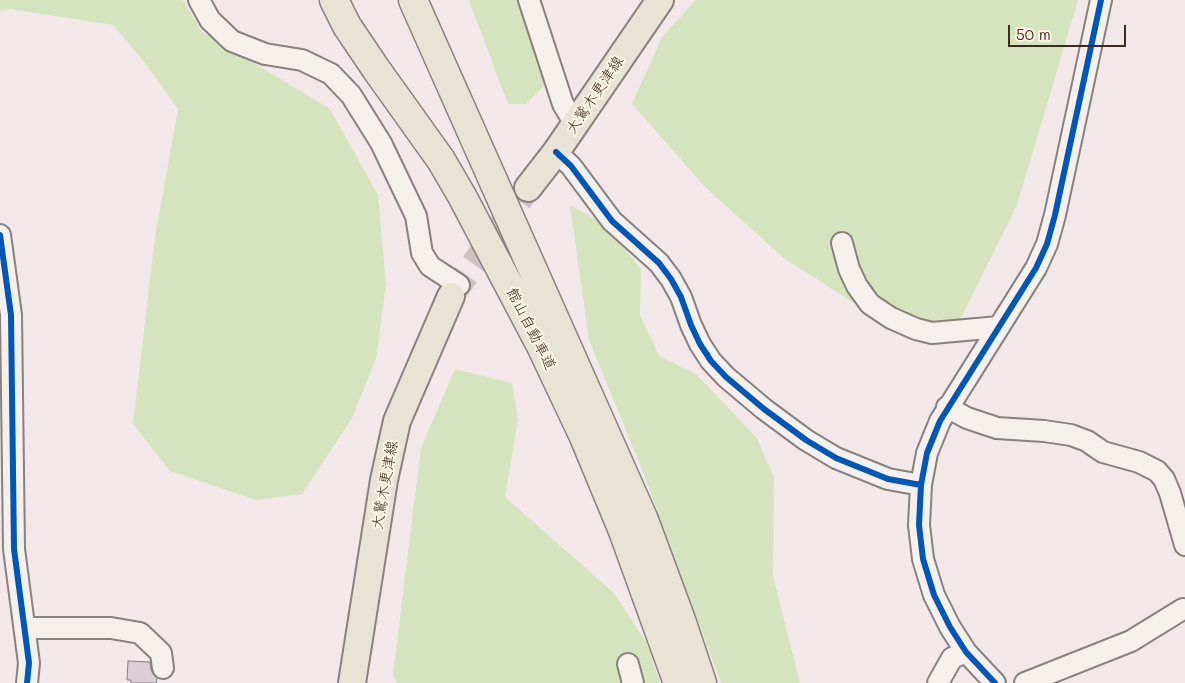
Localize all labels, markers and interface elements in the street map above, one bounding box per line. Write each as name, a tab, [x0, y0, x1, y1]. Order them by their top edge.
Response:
scale bar	[1010, 15, 1128, 47]
text: 50 m	[1016, 24, 1051, 44]
street label: 大鷲木更津線	[562, 53, 628, 137]
street label: 館山自動車道	[503, 285, 559, 373]
street label: 大鷲木更津線	[368, 439, 402, 531]

